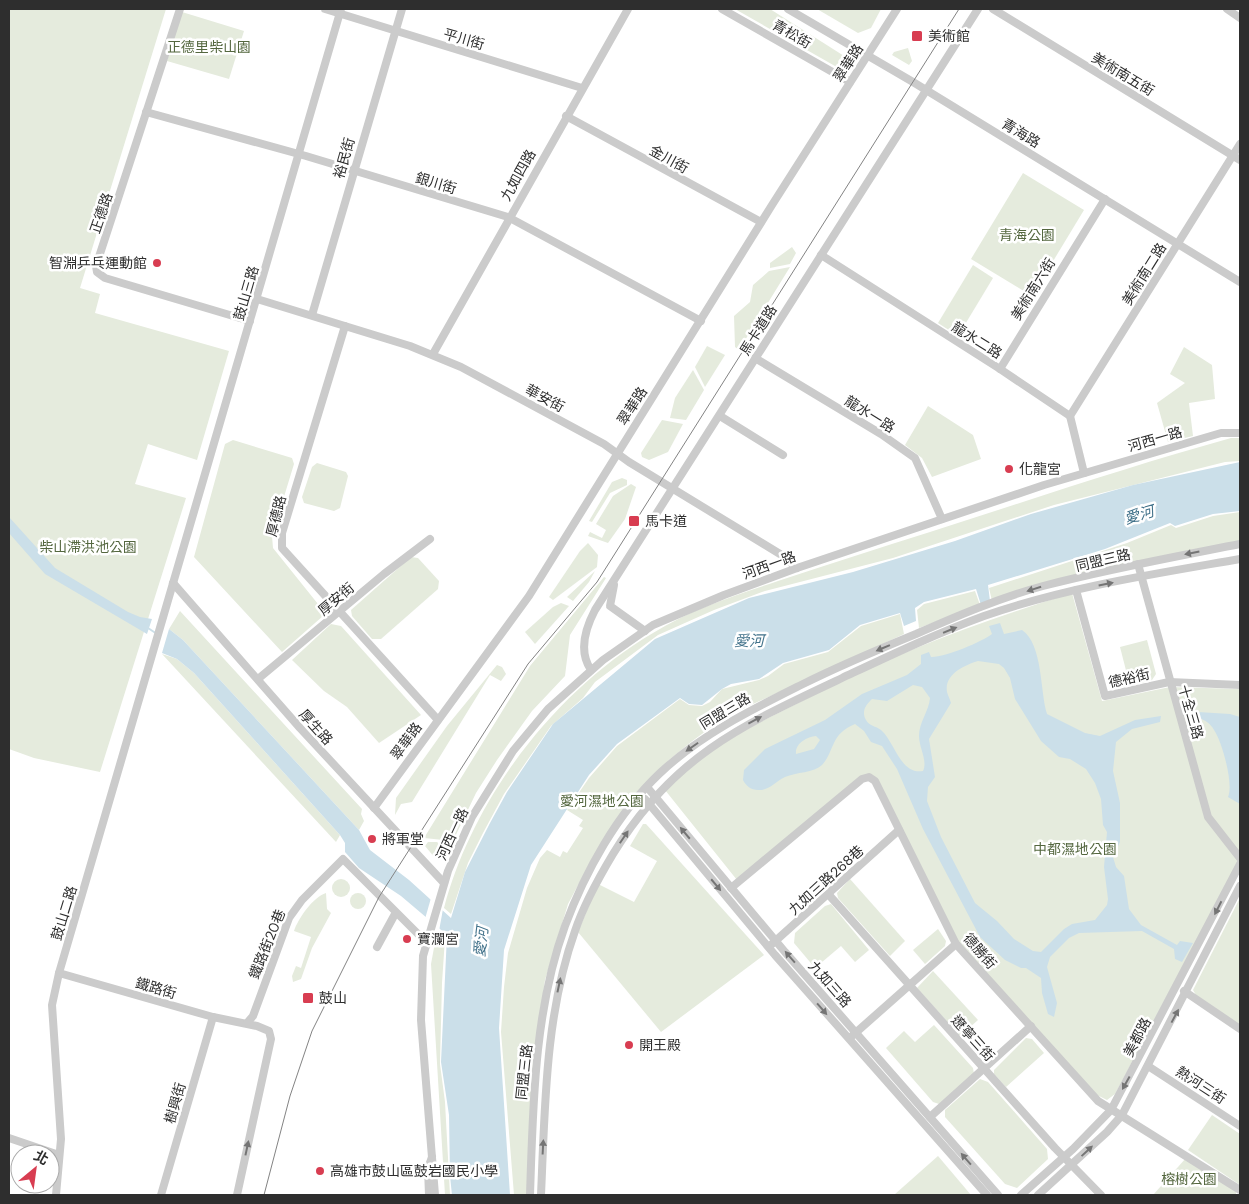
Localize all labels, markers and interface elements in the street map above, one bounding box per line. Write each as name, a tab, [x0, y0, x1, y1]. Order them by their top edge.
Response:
street label: 青松街	[769, 16, 815, 52]
street label: 平川街	[441, 25, 487, 53]
place label: 美術館	[928, 27, 970, 45]
marker: 美術館	[910, 29, 924, 43]
park label: 正德里柴山園	[167, 38, 251, 56]
street label: 翠華路	[829, 40, 867, 86]
street label: 美術南五街	[1088, 48, 1158, 100]
street label: 青海路	[998, 114, 1044, 152]
street label: 裕民街	[330, 135, 358, 181]
street label: 金川街	[646, 141, 692, 177]
street label: 九如四路	[497, 146, 539, 204]
street label: 銀川街	[413, 168, 459, 198]
street label: 正德路	[86, 190, 116, 236]
park label: 青海公園	[999, 226, 1055, 244]
street label: 美術南二路	[1118, 240, 1170, 308]
place label: 智淵乒乓運動館	[49, 254, 147, 272]
street label: 美術南六街	[1007, 255, 1059, 323]
marker: 智淵乒乓運動館	[151, 257, 163, 269]
street label: 鼓山三路	[230, 264, 262, 322]
street label: 馬卡道路	[736, 301, 780, 359]
street label: 龍水二路	[948, 318, 1006, 362]
street label: 華安街	[522, 380, 568, 416]
street label: 翠華路	[613, 383, 651, 429]
street label: 龍水一路	[841, 392, 899, 436]
street label: 河西一路	[1126, 423, 1184, 455]
place label: 化龍宮	[1019, 460, 1061, 478]
marker: 化龍宮	[1003, 463, 1015, 475]
street label: 厚德路	[262, 493, 290, 539]
water label: 愛河	[1122, 500, 1159, 529]
place label: 馬卡道	[645, 512, 687, 530]
marker: 馬卡道	[627, 514, 641, 528]
park label: 柴山滯洪池公園	[39, 538, 137, 556]
street label: 同盟三路	[1074, 545, 1132, 575]
street label: 河西一路	[740, 547, 798, 583]
one-way arrow	[1184, 550, 1200, 558]
street label: 厚安街	[314, 579, 358, 619]
one-way arrow	[1098, 579, 1114, 587]
one-way arrow	[1026, 585, 1041, 593]
one-way arrow	[943, 625, 957, 633]
water label: 愛河	[734, 631, 767, 651]
one-way arrow	[875, 644, 890, 652]
street label: 德裕街	[1107, 665, 1151, 691]
street label: 十全三路	[1175, 683, 1207, 741]
street label: 同盟三路	[696, 689, 754, 733]
street label: 厚生路	[295, 705, 337, 749]
one-way arrow	[748, 716, 762, 724]
street label: 翠華路	[386, 719, 426, 763]
one-way arrow	[685, 742, 699, 752]
park label: 愛河濕地公園	[560, 792, 644, 810]
street label: 河西一路	[432, 805, 472, 863]
one-way arrow	[680, 827, 691, 840]
place label: 將軍堂	[382, 830, 424, 848]
one-way arrow	[619, 830, 629, 844]
marker: 將軍堂	[366, 833, 378, 845]
park label: 中都濕地公園	[1033, 840, 1117, 858]
street label: 九如三路268巷	[785, 841, 867, 919]
one-way arrow	[711, 879, 722, 892]
street label: 鼓山二路	[47, 884, 81, 942]
one-way arrow	[1214, 901, 1222, 915]
street label: 鐵路街20巷	[245, 907, 289, 981]
water label: 愛河	[469, 923, 493, 958]
street label: 德勝街	[959, 929, 1001, 973]
place label: 寶瀾宮	[417, 930, 459, 948]
marker: 寶瀾宮	[401, 933, 413, 945]
one-way arrow	[784, 951, 795, 964]
street label: 九如三路	[805, 957, 855, 1011]
street label: 鐵路街	[133, 974, 179, 1002]
one-way arrow	[556, 977, 564, 993]
place label: 鼓山	[319, 989, 347, 1007]
marker: 鼓山	[301, 991, 315, 1005]
one-way arrow	[816, 1003, 827, 1015]
one-way arrow	[1170, 1009, 1179, 1022]
street label: 遼寧三街	[948, 1011, 998, 1065]
street label: 美都路	[1119, 1014, 1155, 1060]
place label: 開王殿	[639, 1036, 681, 1054]
marker: 開王殿	[623, 1039, 635, 1051]
street label: 同盟三路	[512, 1043, 536, 1101]
street label: 熱河三街	[1173, 1062, 1229, 1108]
one-way arrow	[1122, 1076, 1131, 1089]
street label: 樹興街	[161, 1080, 189, 1126]
one-way arrow	[540, 1138, 548, 1154]
one-way arrow	[243, 1140, 251, 1155]
north arrow	[10, 1144, 60, 1194]
one-way arrow	[1081, 1145, 1093, 1157]
text: 北	[31, 1146, 52, 1169]
one-way arrow	[960, 1153, 972, 1165]
place label: 高雄市鼓山區鼓岩國民小學	[330, 1162, 498, 1180]
marker: 高雄市鼓山區鼓岩國民小學	[314, 1165, 326, 1177]
park label: 榕樹公園	[1161, 1170, 1217, 1188]

